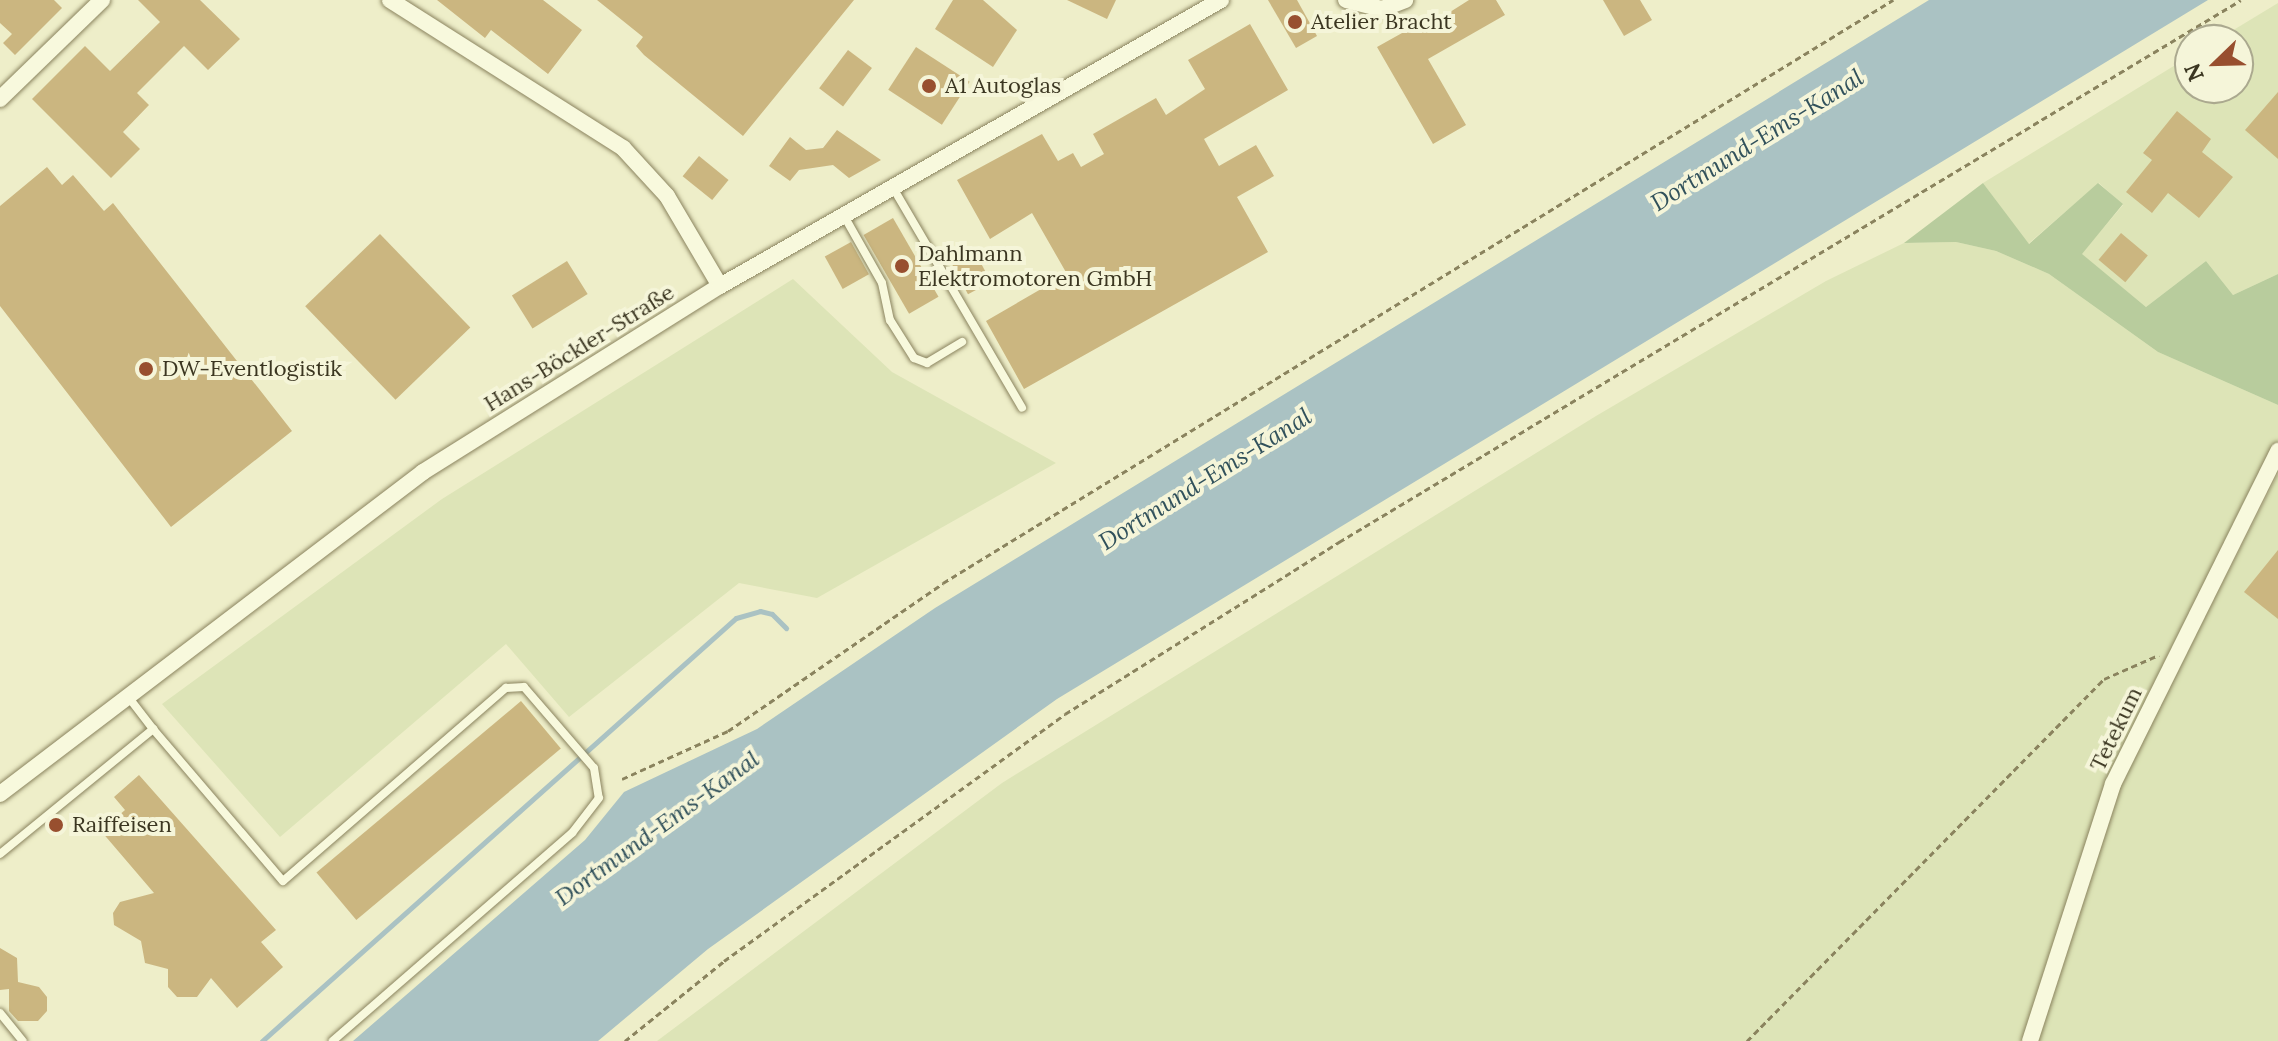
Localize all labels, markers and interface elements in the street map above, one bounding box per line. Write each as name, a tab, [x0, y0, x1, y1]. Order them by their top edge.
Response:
place label: Atelier Bracht	[1311, 9, 1452, 35]
marker: Atelier Bracht	[1286, 13, 1304, 31]
north arrow	[2174, 24, 2254, 104]
text: N	[2178, 59, 2210, 86]
water label: Dortmund-Ems-Kanal	[1645, 63, 1869, 217]
place label: A1 Autoglas	[945, 73, 1061, 99]
marker: A1 Autoglas	[920, 77, 938, 95]
place label: Dahlmann Elektromotoren GmbH	[918, 240, 1152, 292]
marker: Dahlmann Elektromotoren GmbH	[893, 257, 911, 275]
street label: Hans-Böckler-Straße	[479, 279, 679, 417]
place label: DW-Eventlogistik	[162, 356, 342, 382]
marker: DW-Eventlogistik	[137, 360, 155, 378]
water label: Dortmund-Ems-Kanal	[1093, 402, 1317, 556]
street label: Tetekum	[2084, 683, 2148, 775]
water label: Dortmund-Ems-Kanal	[549, 744, 765, 912]
place label: Raiffeisen	[72, 812, 172, 838]
marker: Raiffeisen	[47, 816, 65, 834]

